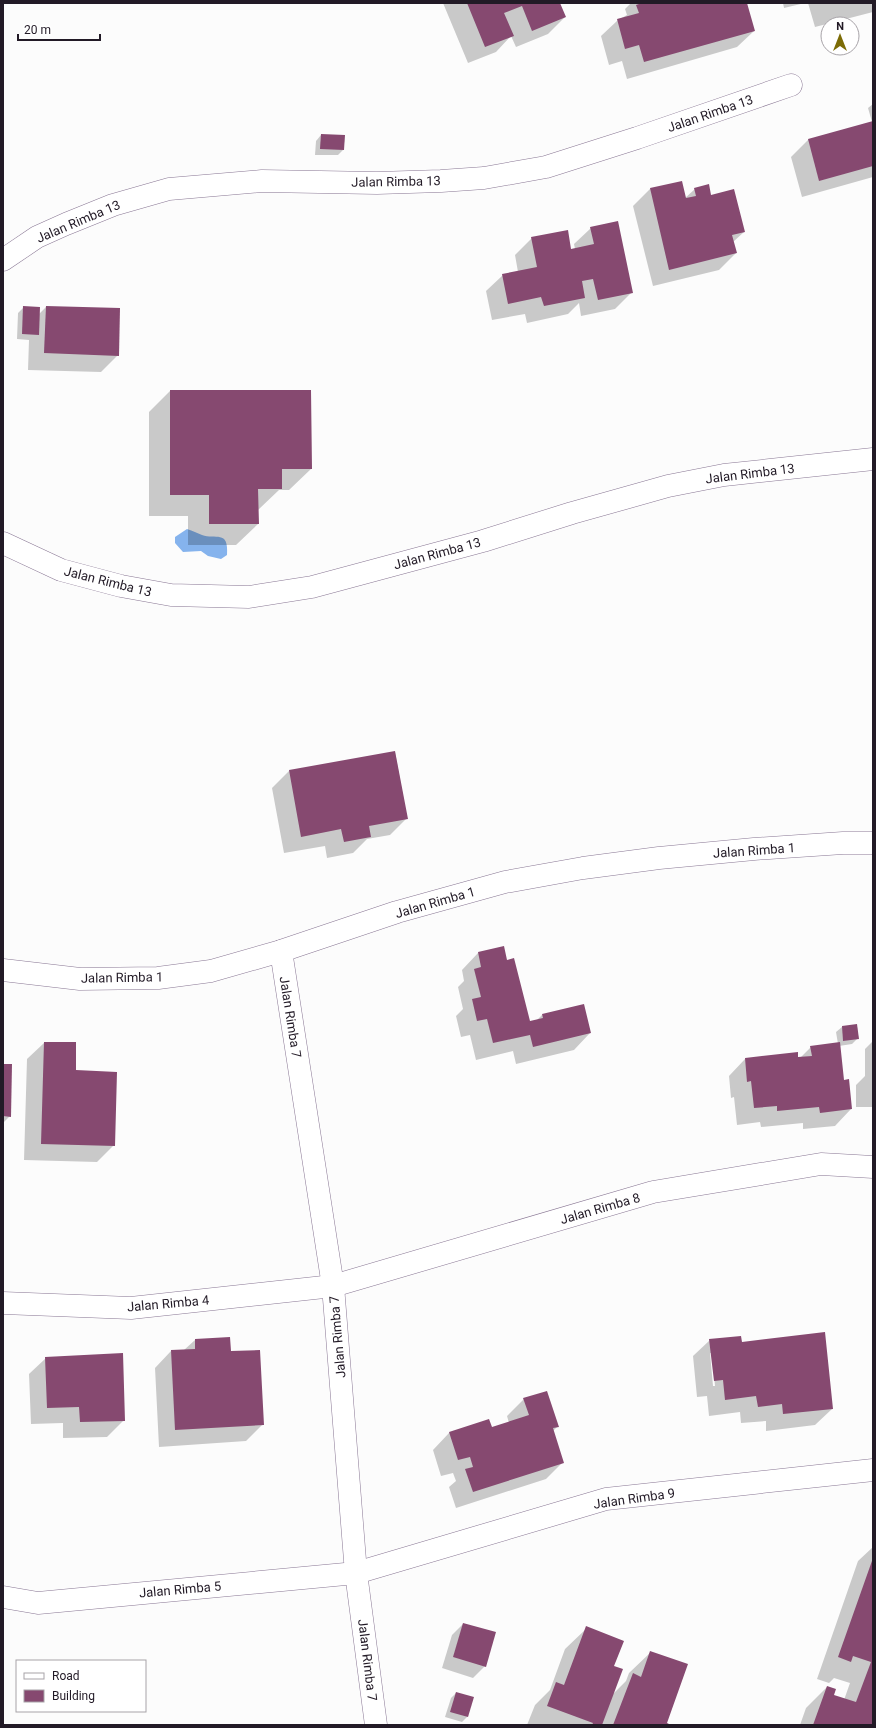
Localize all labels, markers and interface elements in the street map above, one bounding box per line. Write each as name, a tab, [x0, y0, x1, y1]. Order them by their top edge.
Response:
scale bar	[18, 16, 100, 42]
north arrow	[820, 16, 860, 56]
text: N	[836, 20, 844, 33]
text: 20 m	[24, 23, 51, 37]
street label: Jalan Rimba 13	[665, 92, 755, 135]
street label: Jalan Rimba 13	[351, 173, 441, 190]
street label: Jalan Rimba 13	[34, 197, 122, 246]
street label: Jalan Rimba 13	[705, 461, 795, 486]
street label: Jalan Rimba 13	[392, 535, 482, 572]
street label: Jalan Rimba 13	[63, 563, 153, 600]
street label: Jalan Rimba 1	[712, 840, 796, 861]
street label: Jalan Rimba 1	[393, 884, 477, 921]
street label: Jalan Rimba 1	[81, 969, 163, 986]
street label: Jalan Rimba 7	[277, 975, 304, 1059]
street label: Jalan Rimba 8	[558, 1190, 642, 1227]
street label: Jalan Rimba 4	[126, 1292, 210, 1315]
street label: Jalan Rimba 7	[326, 1295, 349, 1379]
street label: Jalan Rimba 9	[592, 1485, 676, 1512]
street label: Jalan Rimba 5	[138, 1578, 222, 1601]
street label: Jalan Rimba 7	[355, 1618, 380, 1702]
legend	[16, 1660, 146, 1712]
text: Road	[52, 1669, 80, 1683]
text: Building	[52, 1689, 95, 1703]

